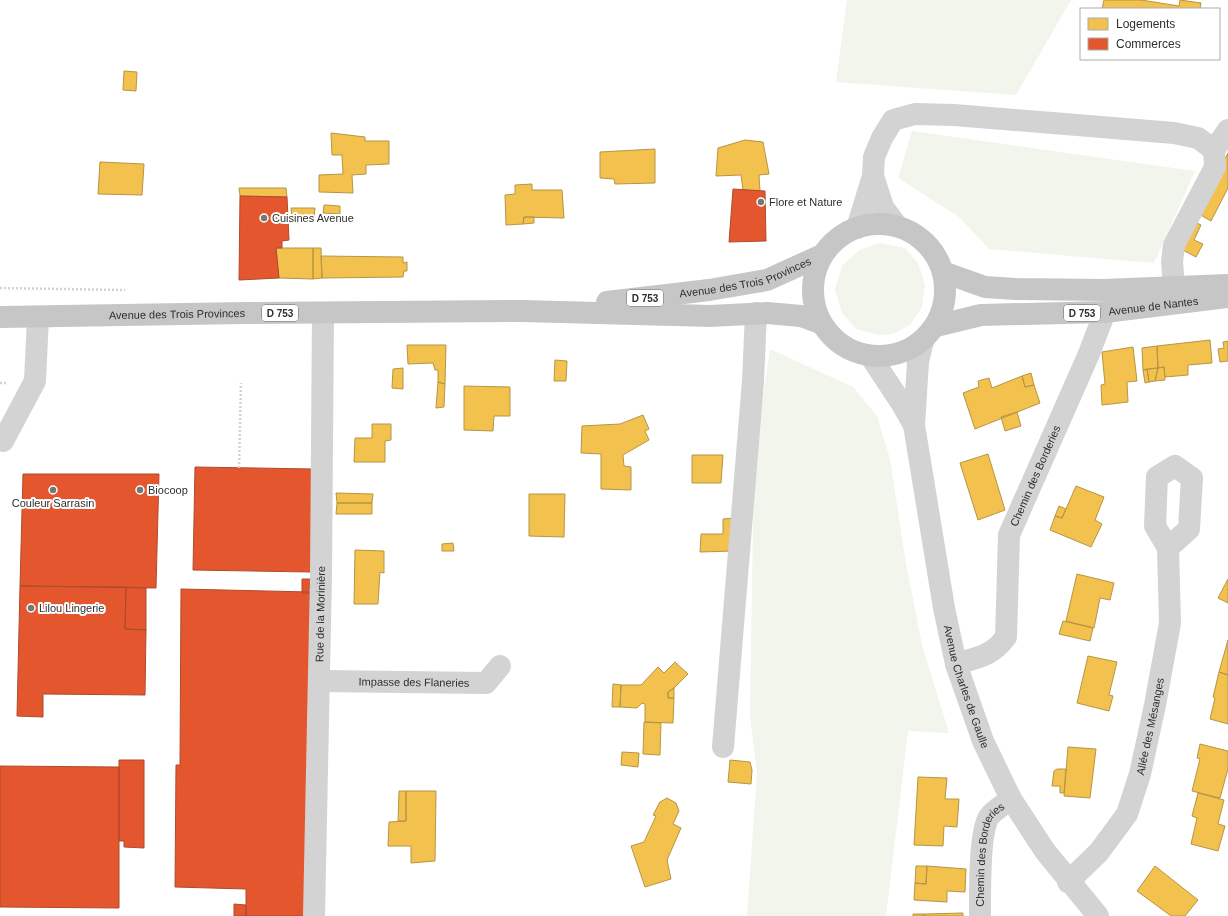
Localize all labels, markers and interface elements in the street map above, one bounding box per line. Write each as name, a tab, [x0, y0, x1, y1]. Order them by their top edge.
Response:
legend	[1080, 8, 1220, 60]
text: Logements	[1116, 17, 1175, 31]
text: Commerces	[1116, 37, 1181, 51]
place label: Flore et Nature	[769, 196, 842, 208]
marker: Flore et Nature	[756, 197, 766, 207]
place label: Cuisines Avenue	[272, 212, 354, 224]
marker: Cuisines Avenue	[259, 213, 269, 223]
street label: Avenue des Trois Provinces	[679, 255, 813, 299]
road number: D 753	[627, 290, 663, 306]
street label: Avenue de Nantes	[1108, 295, 1199, 318]
road number: D 753	[262, 305, 298, 321]
road number: D 753	[1064, 305, 1100, 321]
street label: Avenue des Trois Provinces	[109, 307, 246, 321]
street label: Chemin des Borderies	[1008, 423, 1063, 528]
place label: Biocoop	[148, 484, 188, 496]
marker: Couleur Sarrasin	[48, 485, 58, 495]
marker: Biocoop	[135, 485, 145, 495]
place label: Couleur Sarrasin	[12, 497, 94, 509]
street label: Rue de la Morinière	[313, 566, 327, 662]
place label: Lilou Lingerie	[39, 602, 104, 614]
marker: Lilou Lingerie	[26, 603, 36, 613]
street label: Avenue Charles de Gaulle	[942, 624, 992, 750]
street label: Impasse des Flaneries	[359, 675, 470, 689]
street label: Allée des Mésanges	[1134, 676, 1166, 776]
street label: Chemin des Borderies	[974, 800, 1007, 907]

